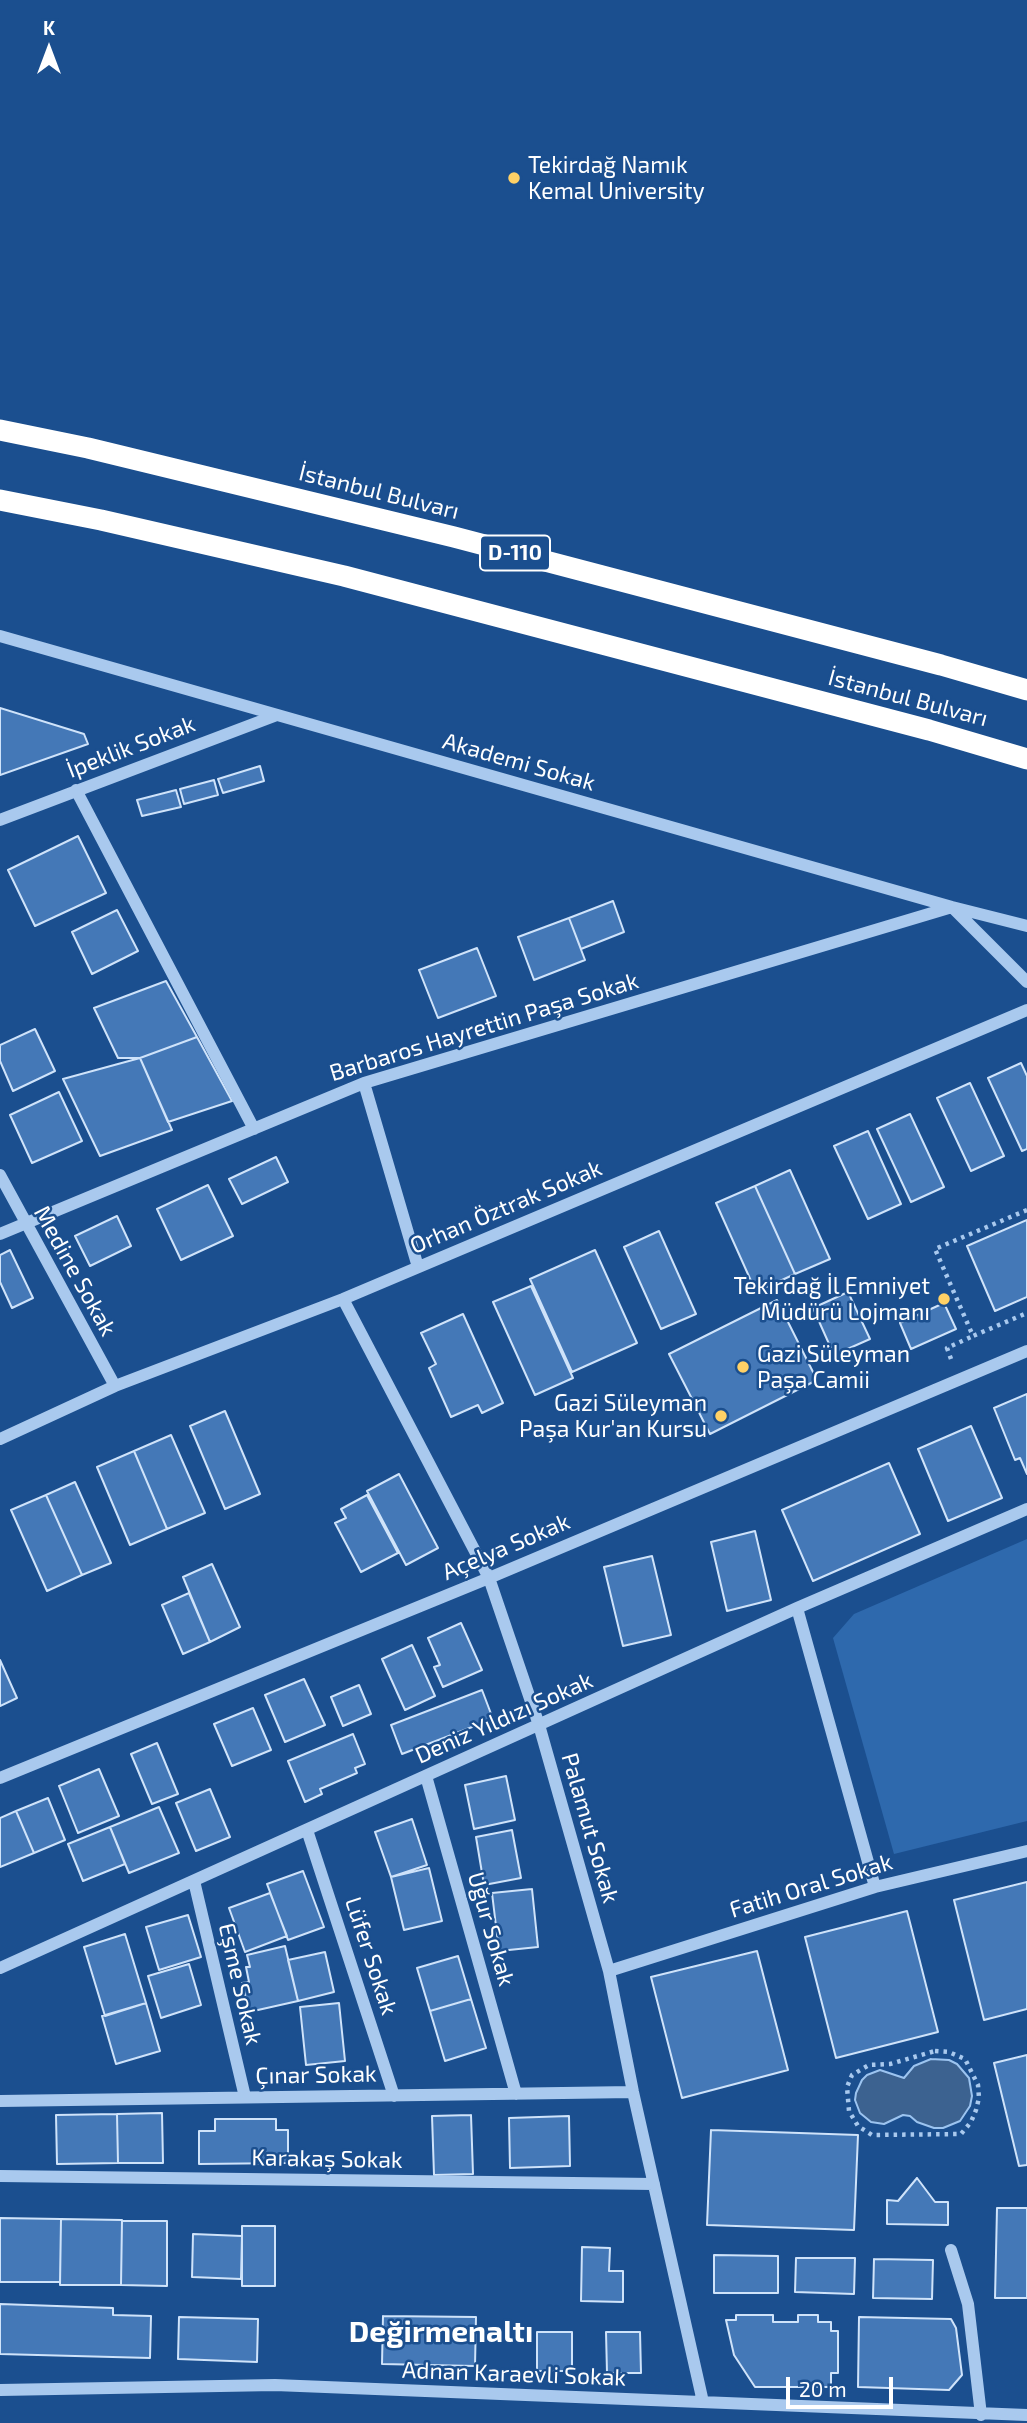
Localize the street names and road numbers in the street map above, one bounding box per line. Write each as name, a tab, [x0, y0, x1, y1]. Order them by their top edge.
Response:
street label: İstanbul Bulvarı	[296, 459, 462, 525]
road number: D-110	[480, 536, 550, 570]
street label: İstanbul Bulvarı	[825, 663, 991, 733]
street label: İpeklik Sokak	[63, 710, 199, 784]
street label: Akademi Sokak	[440, 727, 598, 797]
street label: Barbaros Hayrettin Paşa Sokak	[326, 967, 642, 1087]
street label: Orhan Öztrak Sokak	[406, 1154, 606, 1260]
street label: Medine Sokak	[28, 1201, 122, 1341]
street label: Açelya Sokak	[438, 1508, 574, 1586]
street label: Deniz Yıldızı Sokak	[411, 1666, 597, 1770]
street label: Palamut Sokak	[555, 1750, 625, 1906]
street label: Fatih Oral Sokak	[726, 1848, 896, 1924]
street label: Uğur Sokak	[462, 1869, 520, 1989]
street label: Lüfer Sokak	[339, 1894, 403, 2018]
street label: Eşme Sokak	[213, 1920, 267, 2048]
street label: Çınar Sokak	[255, 2060, 377, 2090]
street label: Karakaş Sokak	[251, 2144, 403, 2174]
street label: Adnan Karaevli Sokak	[401, 2356, 627, 2392]

